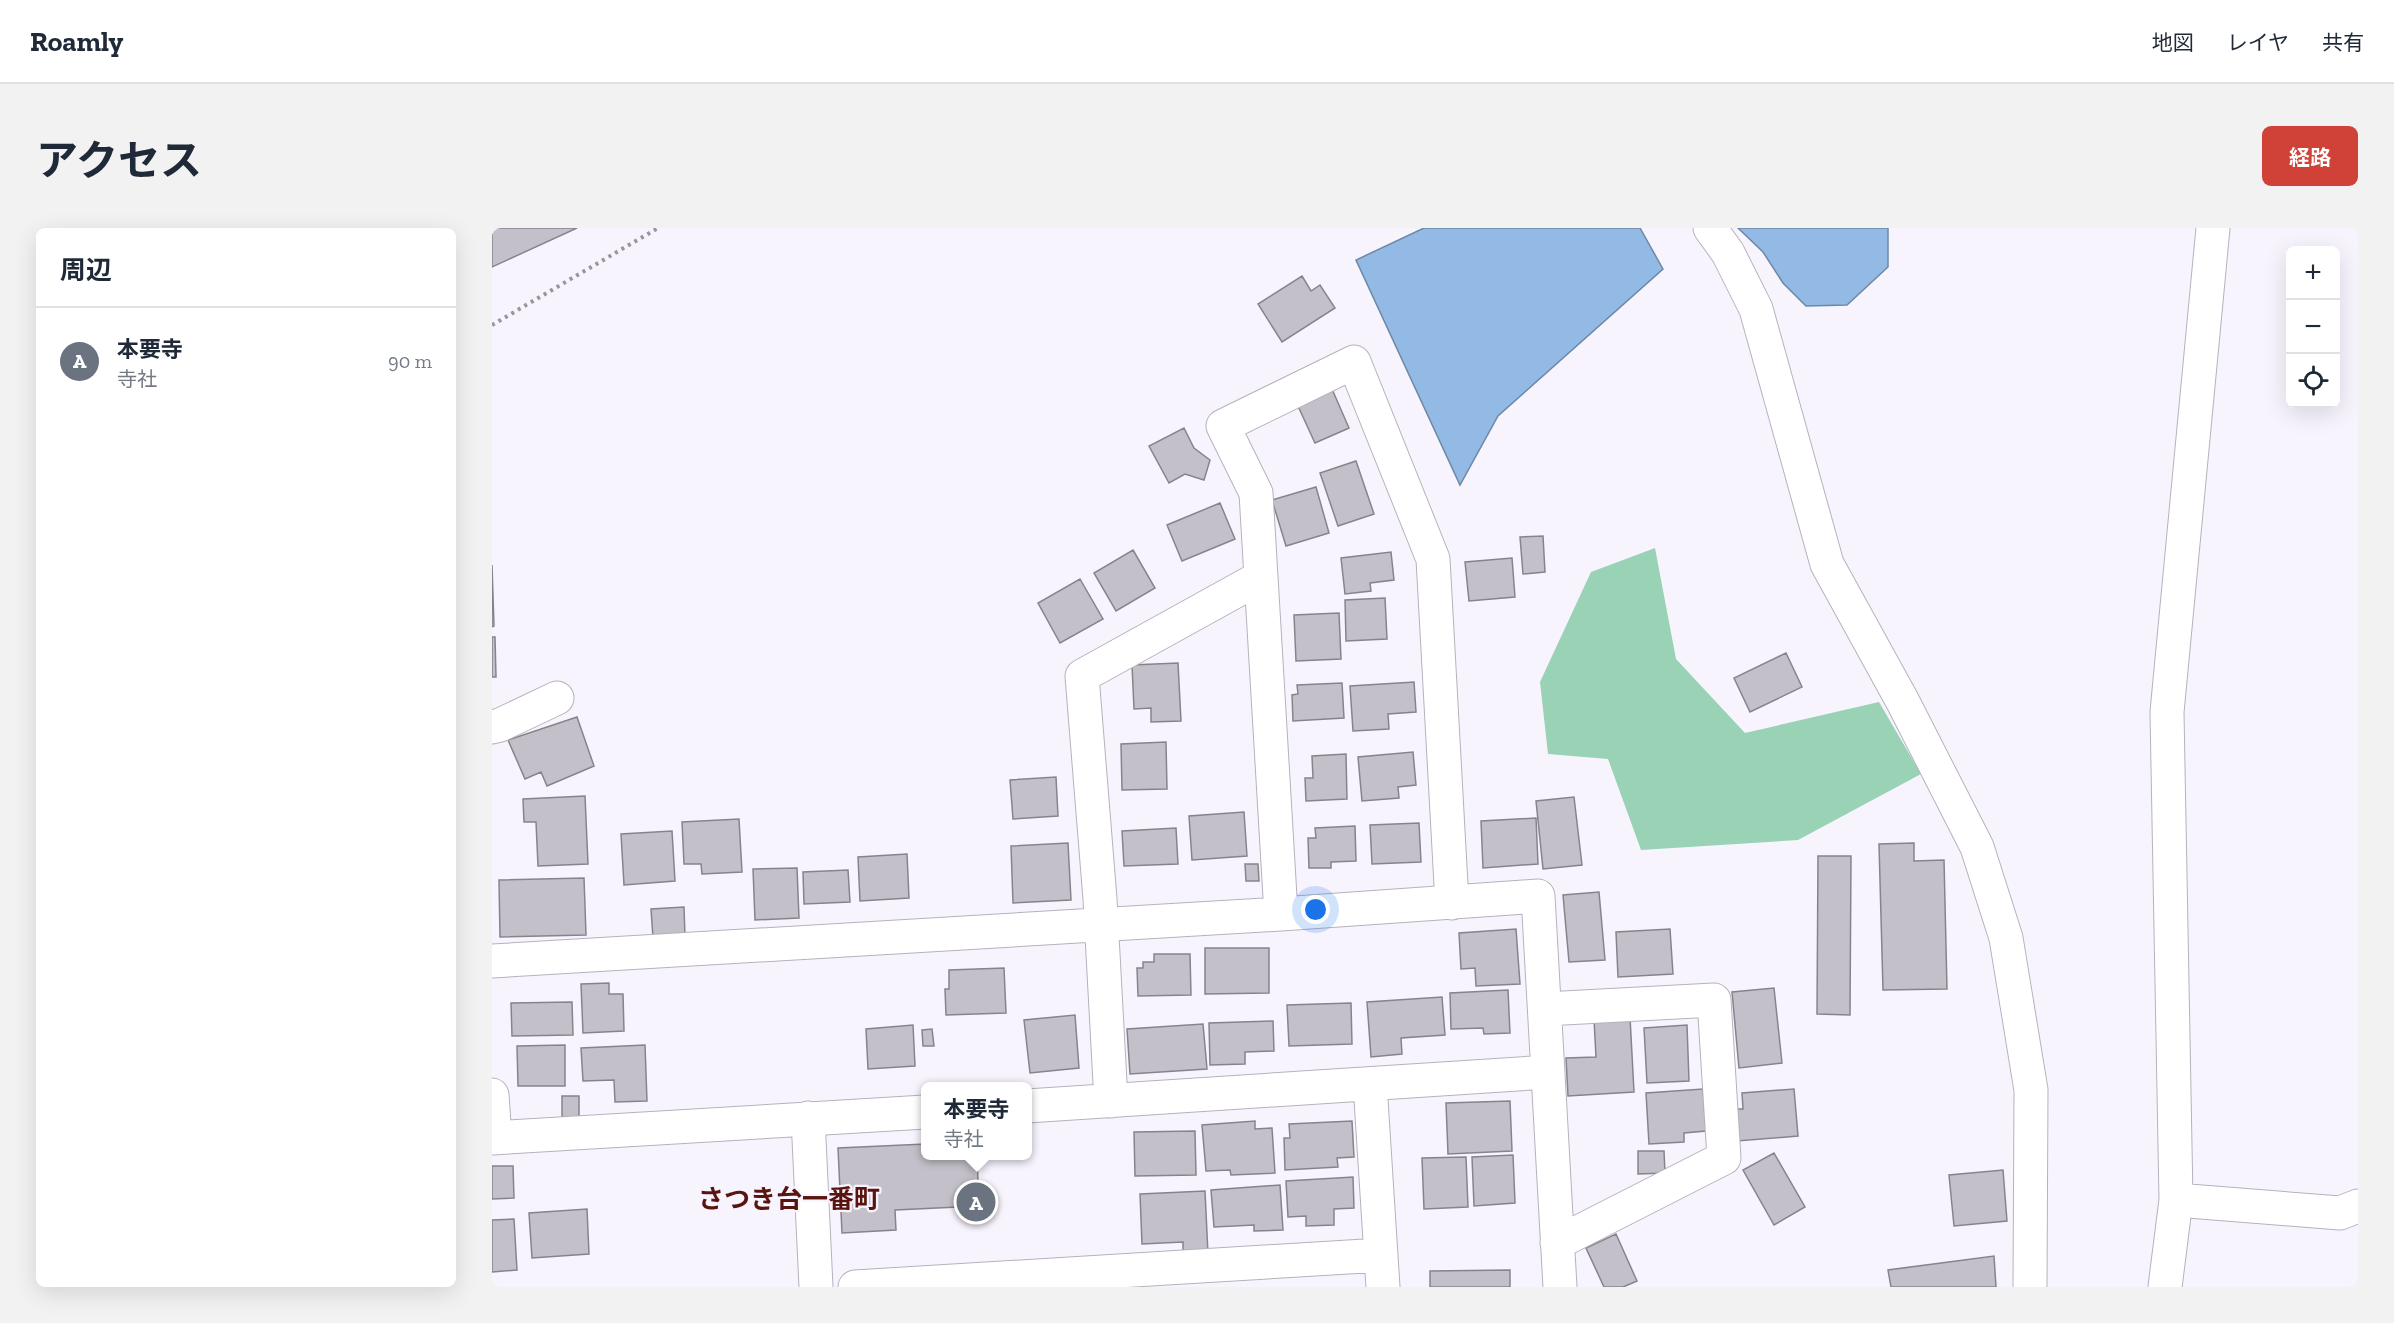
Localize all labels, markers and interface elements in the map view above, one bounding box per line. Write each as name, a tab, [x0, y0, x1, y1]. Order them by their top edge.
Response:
text: Roamly	[30, 25, 123, 58]
text: 地図	[2152, 30, 2194, 55]
text: レイヤ	[2227, 30, 2289, 55]
text: 共有	[2322, 30, 2364, 55]
button: 経路	[2262, 126, 2358, 186]
text: アクセス	[36, 135, 202, 186]
map controls	[2286, 246, 2340, 408]
button: +	[2286, 246, 2340, 300]
text: 周辺	[60, 254, 112, 286]
button: −	[2286, 300, 2340, 354]
text: 本要寺	[117, 336, 183, 363]
text: A	[73, 349, 86, 373]
text: 90 m	[388, 349, 432, 373]
button: locate	[2286, 354, 2340, 408]
text: 寺社	[117, 367, 157, 391]
your location	[1301, 895, 1330, 924]
popup	[921, 1082, 1032, 1160]
text: 本要寺	[943, 1096, 1010, 1123]
text: 寺社	[943, 1127, 983, 1151]
pin: A	[956, 1180, 996, 1224]
district label: さつき台一番町	[698, 1183, 880, 1215]

